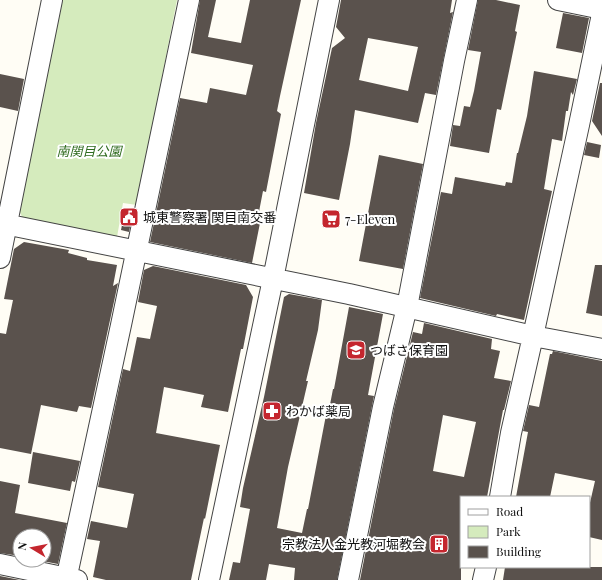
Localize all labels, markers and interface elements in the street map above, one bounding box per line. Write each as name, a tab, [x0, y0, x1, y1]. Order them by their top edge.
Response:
park label: 南関目公園	[56, 142, 123, 159]
public building icon: 城東警察署 関目南交番	[118, 206, 140, 228]
place label: 城東警察署 関目南交番	[143, 208, 276, 225]
supermarket icon: 7-Eleven	[320, 208, 342, 230]
place label: 7-Eleven	[345, 210, 395, 227]
school or university icon: つばさ保育園	[345, 339, 367, 361]
place label: つばさ保育園	[370, 341, 448, 358]
pharmacy icon: わかば薬局	[261, 400, 283, 422]
place label: わかば薬局	[286, 402, 351, 419]
legend	[460, 496, 590, 568]
text: Road	[496, 503, 523, 519]
text: Park	[496, 523, 521, 539]
north arrow	[12, 528, 52, 568]
building icon: 宗教法人金光教河堀教会	[428, 533, 450, 555]
place label: 宗教法人金光教河堀教会	[282, 535, 425, 552]
text: N	[14, 541, 30, 551]
text: Building	[496, 543, 542, 559]

